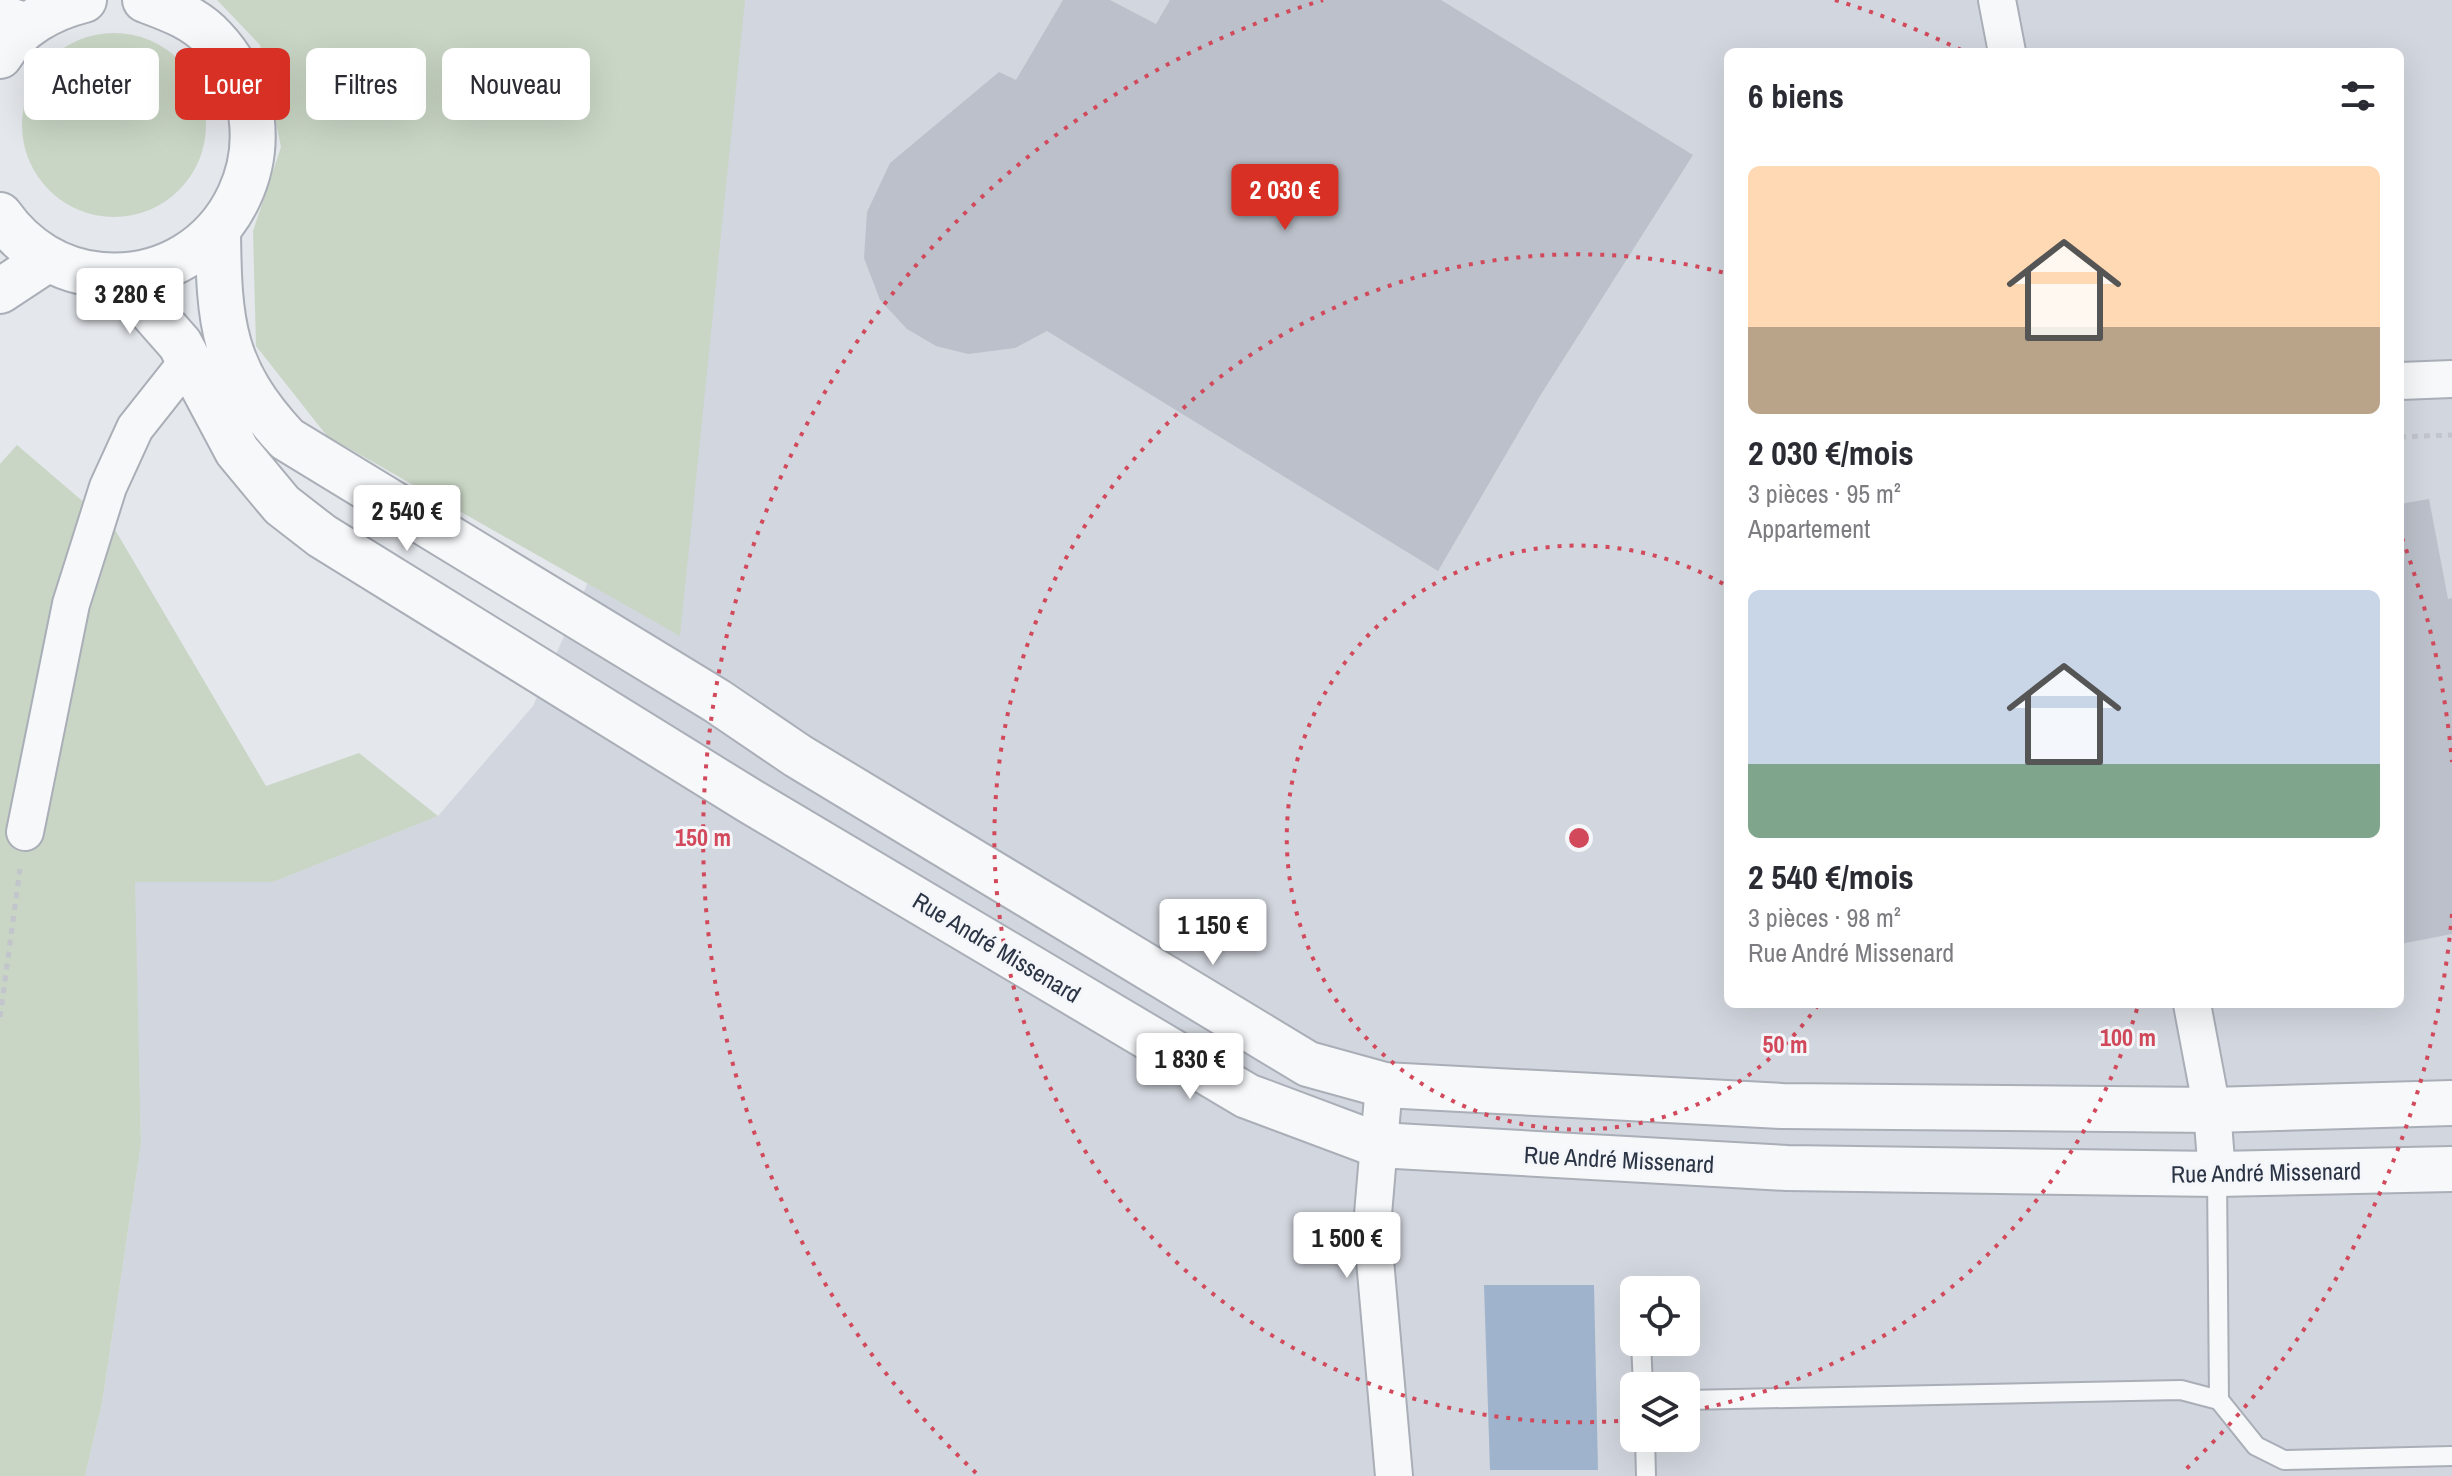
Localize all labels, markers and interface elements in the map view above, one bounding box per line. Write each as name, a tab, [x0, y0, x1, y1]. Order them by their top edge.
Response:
chip: Acheter	[24, 48, 159, 120]
chip: Louer	[175, 48, 290, 120]
chip: Filtres	[306, 48, 426, 120]
chip: Nouveau	[442, 48, 590, 120]
text: 6 biens	[1748, 73, 1844, 119]
icon: filters	[2336, 74, 2380, 118]
pin: 2 030 €	[1211, 164, 1359, 232]
text: 2 030 €	[1249, 172, 1321, 207]
icon: home	[1992, 218, 2136, 362]
pin: 3 280 €	[56, 268, 204, 336]
text: 3 280 €	[94, 276, 166, 311]
text: 2 030 €/mois	[1748, 430, 1914, 476]
text: 3 pièces · 95 m²	[1748, 476, 1901, 511]
pin: 2 540 €	[333, 485, 481, 553]
text: 2 540 €	[371, 493, 443, 528]
text: Appartement	[1748, 511, 1870, 546]
icon: home	[1992, 642, 2136, 786]
text: 150 m	[675, 821, 731, 853]
centre of rings	[1565, 824, 1593, 852]
text: 2 540 €/mois	[1748, 854, 1914, 900]
street label: Rue André Missenard	[907, 884, 1087, 1010]
pin: 1 150 €	[1139, 899, 1287, 967]
text: 3 pièces · 98 m²	[1748, 900, 1901, 935]
text: 1 150 €	[1177, 907, 1249, 942]
text: Rue André Missenard	[1748, 935, 1954, 970]
text: 100 m	[2100, 1021, 2156, 1053]
text: 50 m	[1763, 1028, 1807, 1060]
pin: 1 830 €	[1116, 1033, 1264, 1101]
text: 1 830 €	[1154, 1041, 1226, 1076]
street label: Rue André Missenard	[1523, 1138, 1715, 1180]
street label: Rue André Missenard	[2171, 1154, 2361, 1190]
pin: 1 500 €	[1273, 1212, 1421, 1280]
text: 1 500 €	[1311, 1220, 1383, 1255]
map controls	[1620, 1276, 1700, 1452]
button: locate	[1620, 1276, 1700, 1356]
button: layers	[1620, 1372, 1700, 1452]

